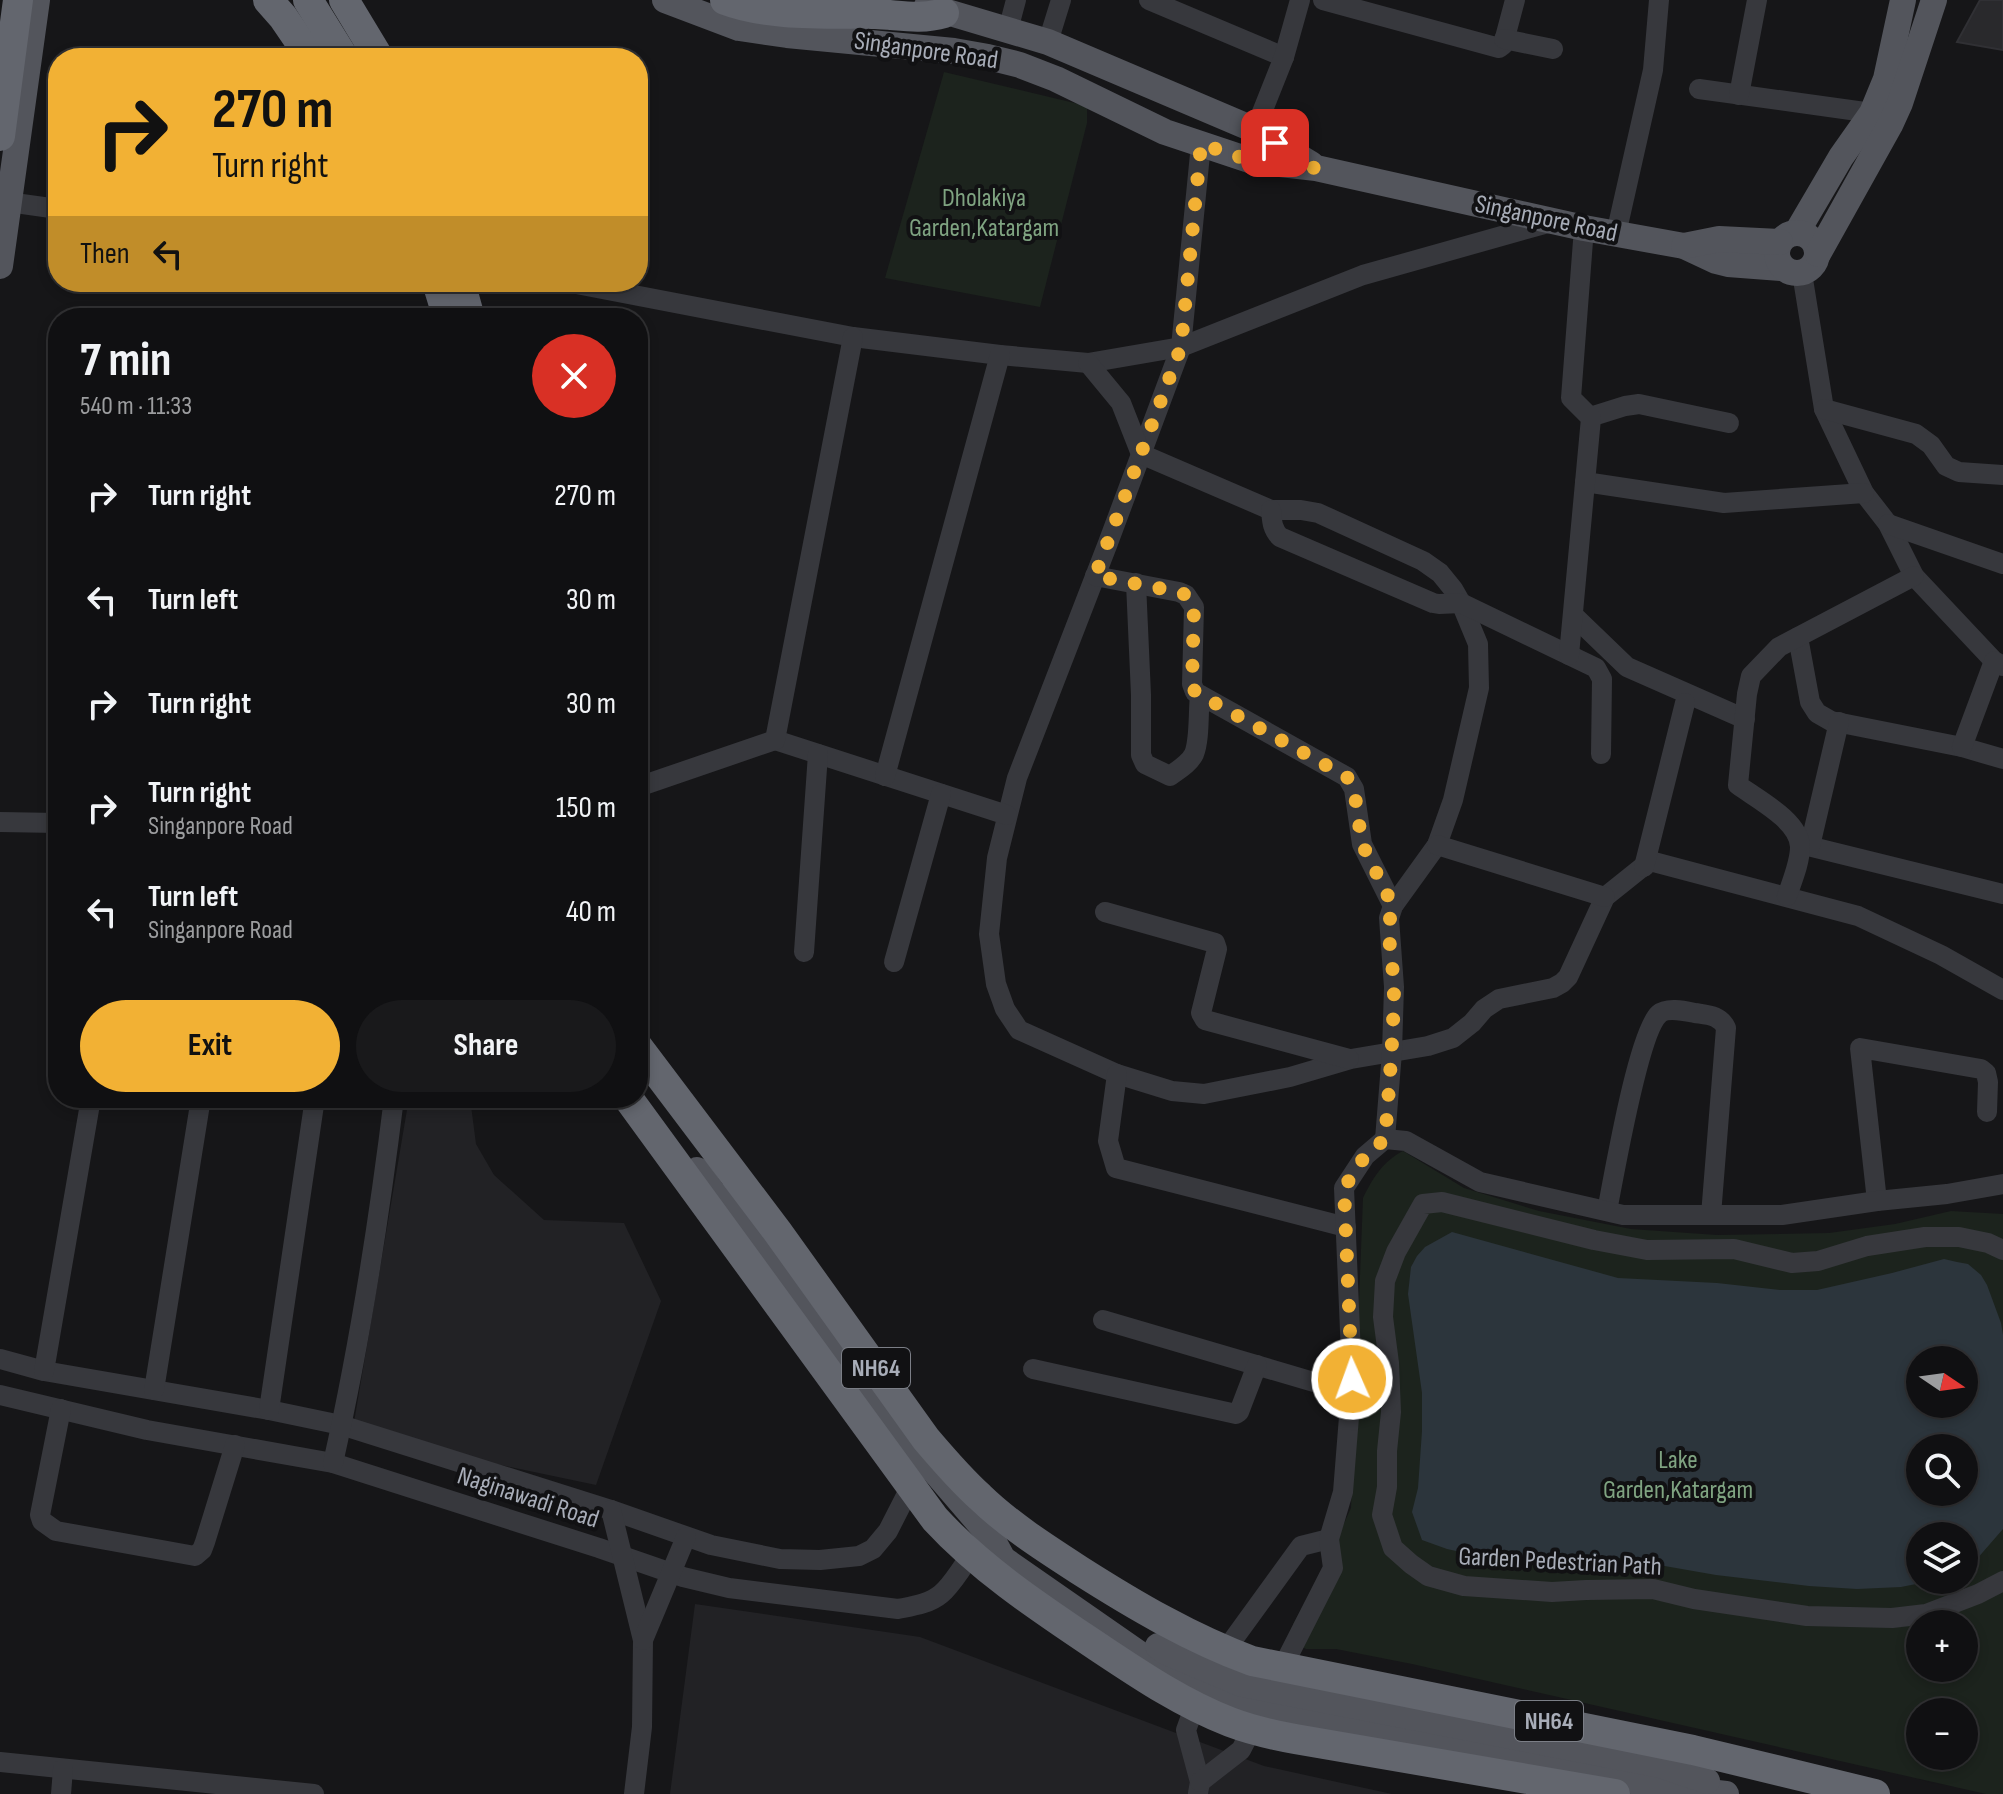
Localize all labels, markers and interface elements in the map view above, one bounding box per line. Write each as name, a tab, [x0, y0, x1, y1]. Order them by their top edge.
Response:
street label: Singanpore Road	[852, 26, 1000, 76]
text: 270 m	[212, 77, 333, 144]
icon: right	[80, 80, 184, 184]
pin	[1241, 109, 1309, 177]
icon: arrive	[1253, 121, 1297, 165]
text: Turn right	[212, 145, 329, 188]
park label: Dholakiya Garden,Katargam	[909, 183, 1059, 244]
street label: Singanpore Road	[1472, 189, 1620, 249]
icon: left	[146, 232, 190, 276]
text: Then	[80, 236, 130, 272]
text: 7 min	[80, 332, 171, 389]
button: close	[532, 334, 616, 418]
text: 540 m · 11:33	[80, 391, 192, 422]
icon: right	[80, 474, 124, 518]
text: Turn right	[148, 478, 251, 514]
text: 270 m	[554, 478, 616, 514]
icon: left	[80, 578, 124, 622]
text: Turn left	[148, 582, 238, 618]
text: 30 m	[566, 582, 616, 618]
icon: right	[80, 682, 124, 726]
text: Turn right	[148, 686, 251, 722]
text: 30 m	[566, 686, 616, 722]
text: Turn right	[148, 775, 251, 811]
icon: right	[80, 786, 124, 830]
text: 150 m	[556, 790, 616, 826]
text: Singanpore Road	[148, 811, 293, 842]
text: Turn left	[148, 879, 238, 915]
icon: left	[80, 890, 124, 934]
text: 40 m	[566, 894, 616, 930]
text: Singanpore Road	[148, 915, 293, 946]
button: Exit	[80, 1000, 340, 1092]
button: Share	[356, 1000, 616, 1092]
position arrow	[1310, 1337, 1394, 1421]
north arrow	[1906, 1346, 1978, 1418]
map controls	[1906, 1346, 1978, 1770]
road number: NH64	[842, 1348, 910, 1388]
button: search	[1906, 1434, 1978, 1506]
park label: Lake Garden,Katargam	[1603, 1445, 1753, 1506]
street label: Naginawadi Road	[453, 1461, 603, 1535]
button: layers	[1906, 1522, 1978, 1594]
street label: Garden Pedestrian Path	[1457, 1541, 1663, 1583]
button: +	[1906, 1610, 1978, 1682]
button: −	[1906, 1698, 1978, 1770]
road number: NH64	[1515, 1701, 1583, 1741]

